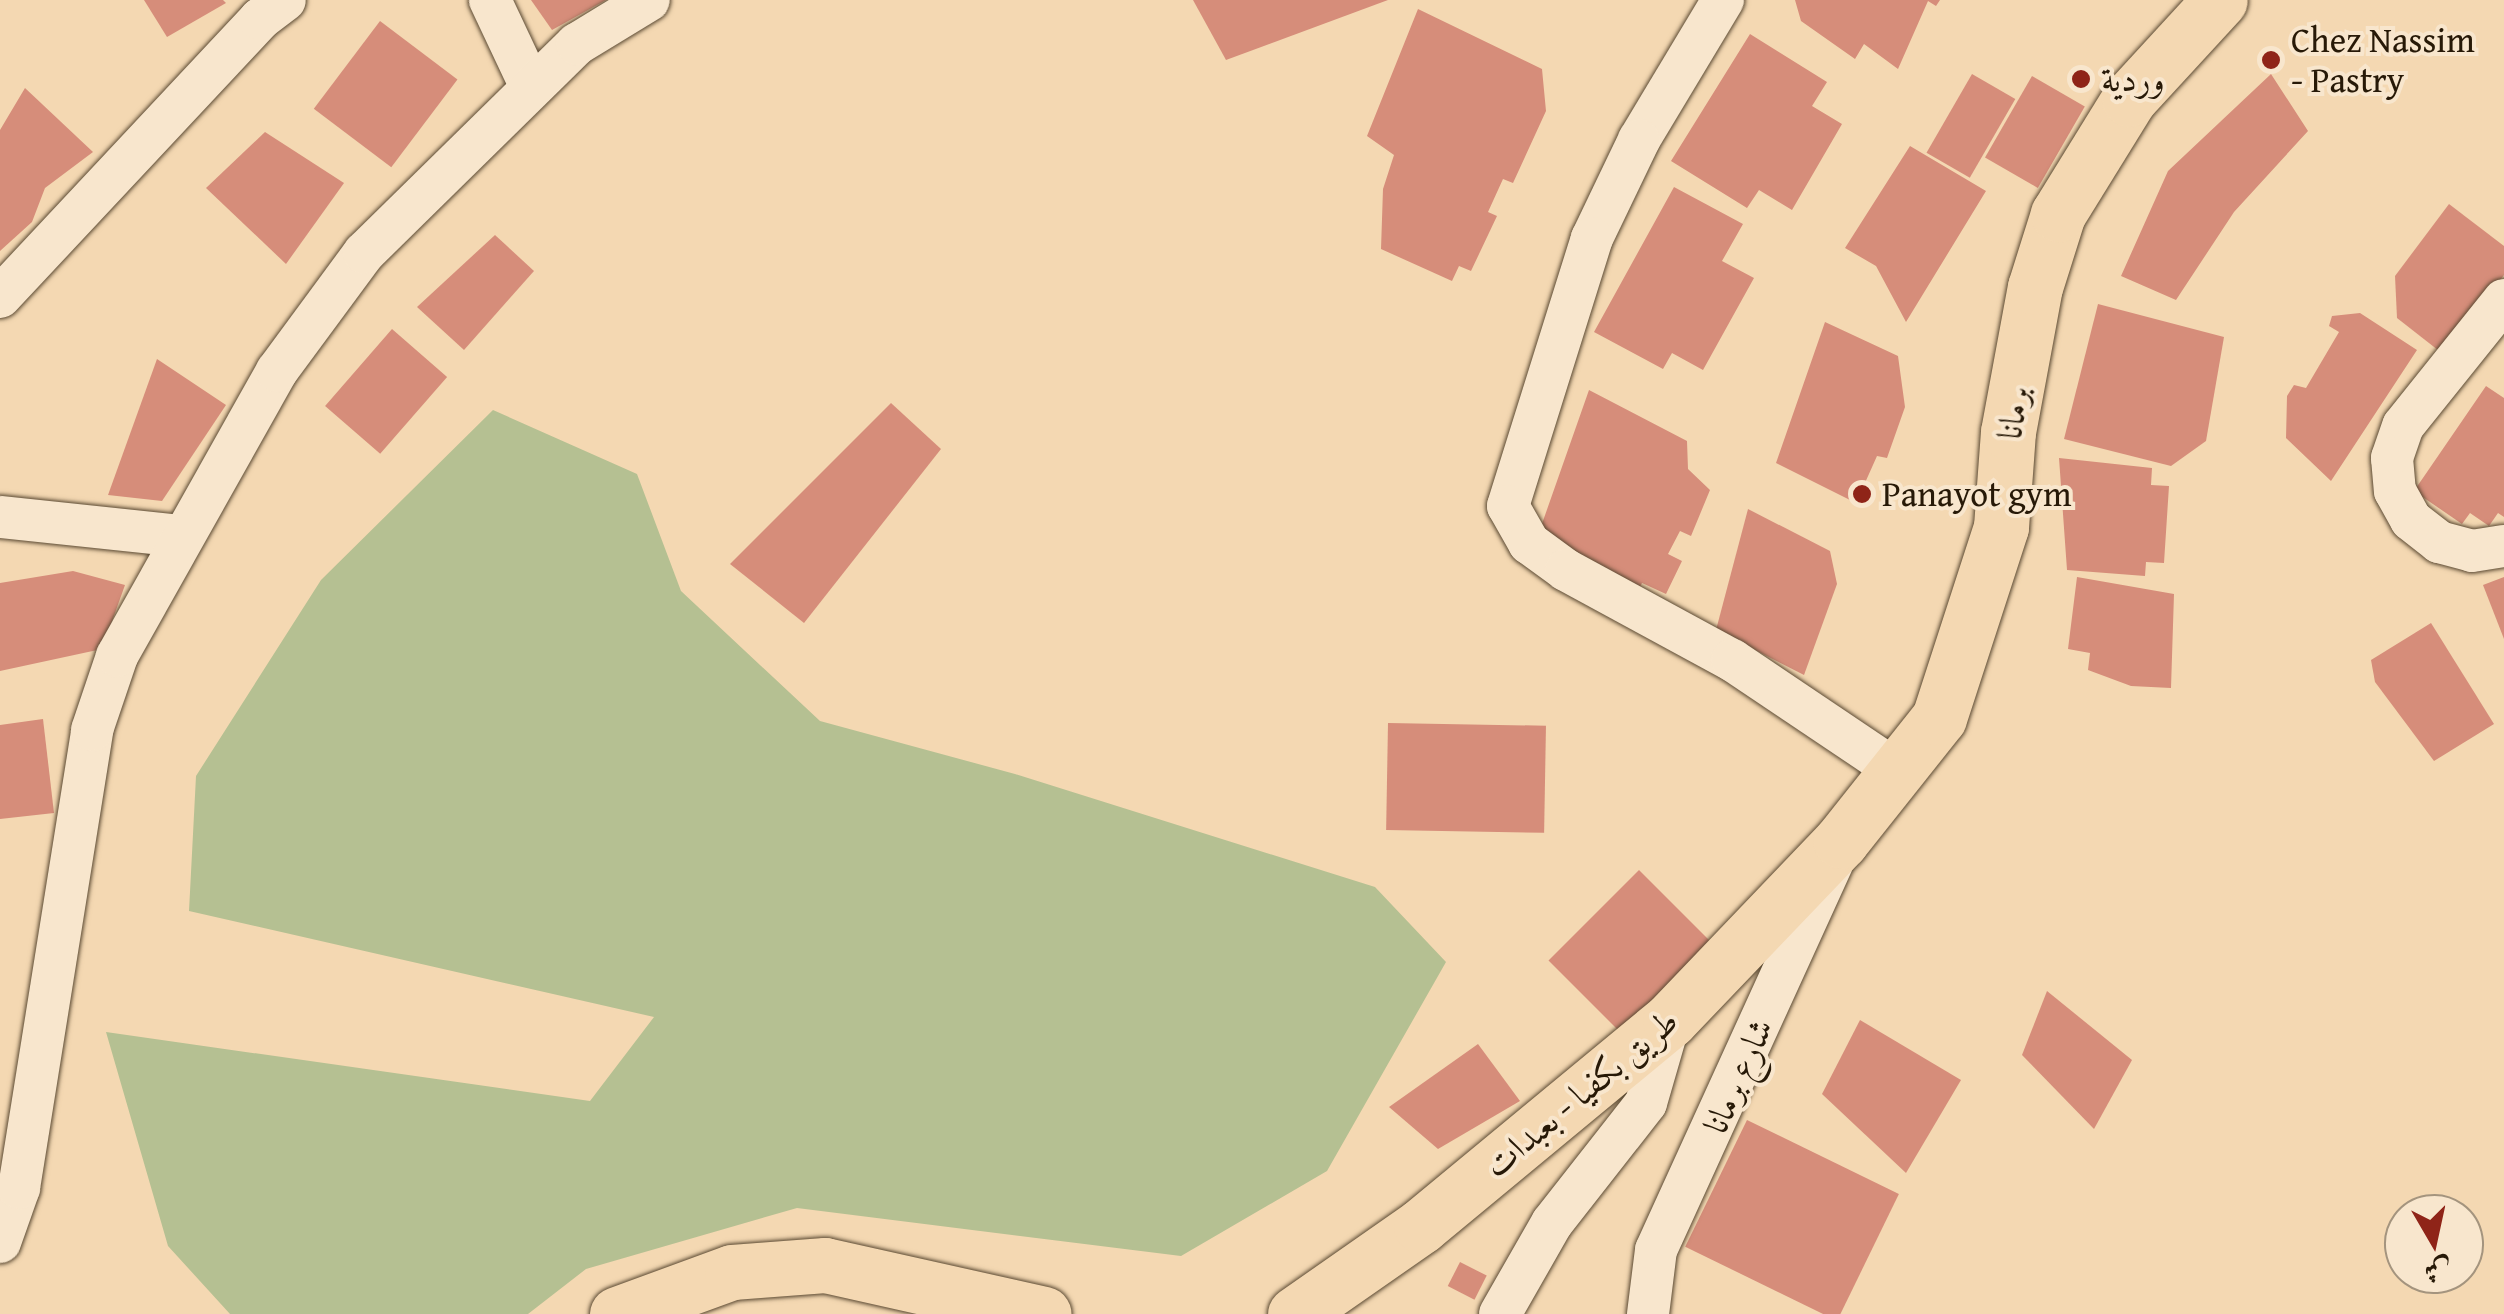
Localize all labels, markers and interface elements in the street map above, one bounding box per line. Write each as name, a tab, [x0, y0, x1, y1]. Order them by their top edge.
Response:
place label: Chez Nassim - Pastry	[2291, 19, 2475, 101]
marker: Chez Nassim - Pastry	[2260, 49, 2282, 71]
place label: وردية	[2101, 58, 2165, 100]
marker: وردية	[2070, 68, 2092, 90]
street label: برمانا	[1988, 384, 2038, 442]
place label: Panayot gym	[1882, 473, 2072, 515]
marker: Panayot gym	[1851, 483, 1873, 505]
street label: طريق بكفيا - بعبدات	[1475, 1000, 1687, 1186]
street label: شارع برمانا	[1694, 1012, 1782, 1140]
north arrow	[2384, 1194, 2484, 1294]
text: ش	[2422, 1250, 2455, 1295]

